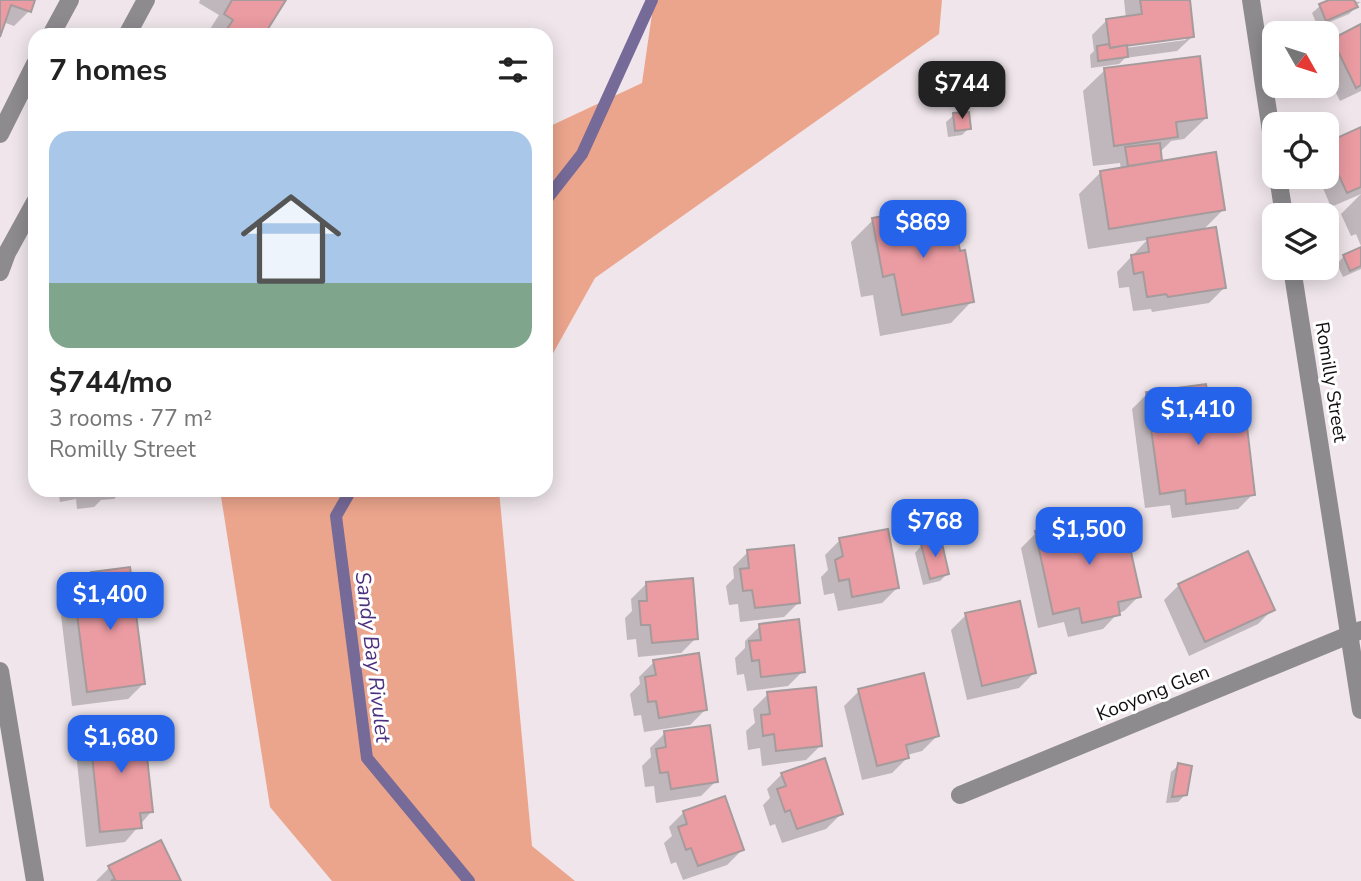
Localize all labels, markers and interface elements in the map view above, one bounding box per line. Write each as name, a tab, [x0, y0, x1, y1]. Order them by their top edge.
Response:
north arrow	[1262, 21, 1339, 98]
map controls	[1262, 21, 1339, 280]
text: 7 homes	[49, 50, 167, 91]
icon: filters	[494, 51, 532, 89]
pin: $744	[921, 61, 1003, 121]
text: $744	[934, 68, 990, 99]
button: locate	[1262, 112, 1339, 189]
icon: home	[228, 176, 354, 302]
pin: $869	[882, 201, 964, 260]
button: layers	[1262, 203, 1339, 280]
text: $869	[895, 207, 951, 238]
street label: Romilly Street	[1309, 320, 1353, 444]
text: $744/mo	[49, 362, 172, 403]
pin: $1,410	[1141, 388, 1255, 447]
text: $1,410	[1161, 394, 1235, 425]
text: 3 rooms · 77 m²	[49, 403, 212, 434]
text: Romilly Street	[49, 434, 196, 465]
pin: $768	[894, 500, 976, 559]
text: $768	[907, 506, 963, 537]
pin: $1,500	[1032, 508, 1146, 567]
text: $1,500	[1052, 514, 1126, 545]
water label: Sandy Bay Rivulet	[349, 570, 397, 745]
pin: $1,400	[53, 572, 167, 632]
text: $1,400	[73, 579, 147, 610]
street label: Kooyong Glen	[1093, 658, 1213, 728]
pin: $1,680	[64, 716, 178, 775]
text: $1,680	[84, 722, 158, 753]

